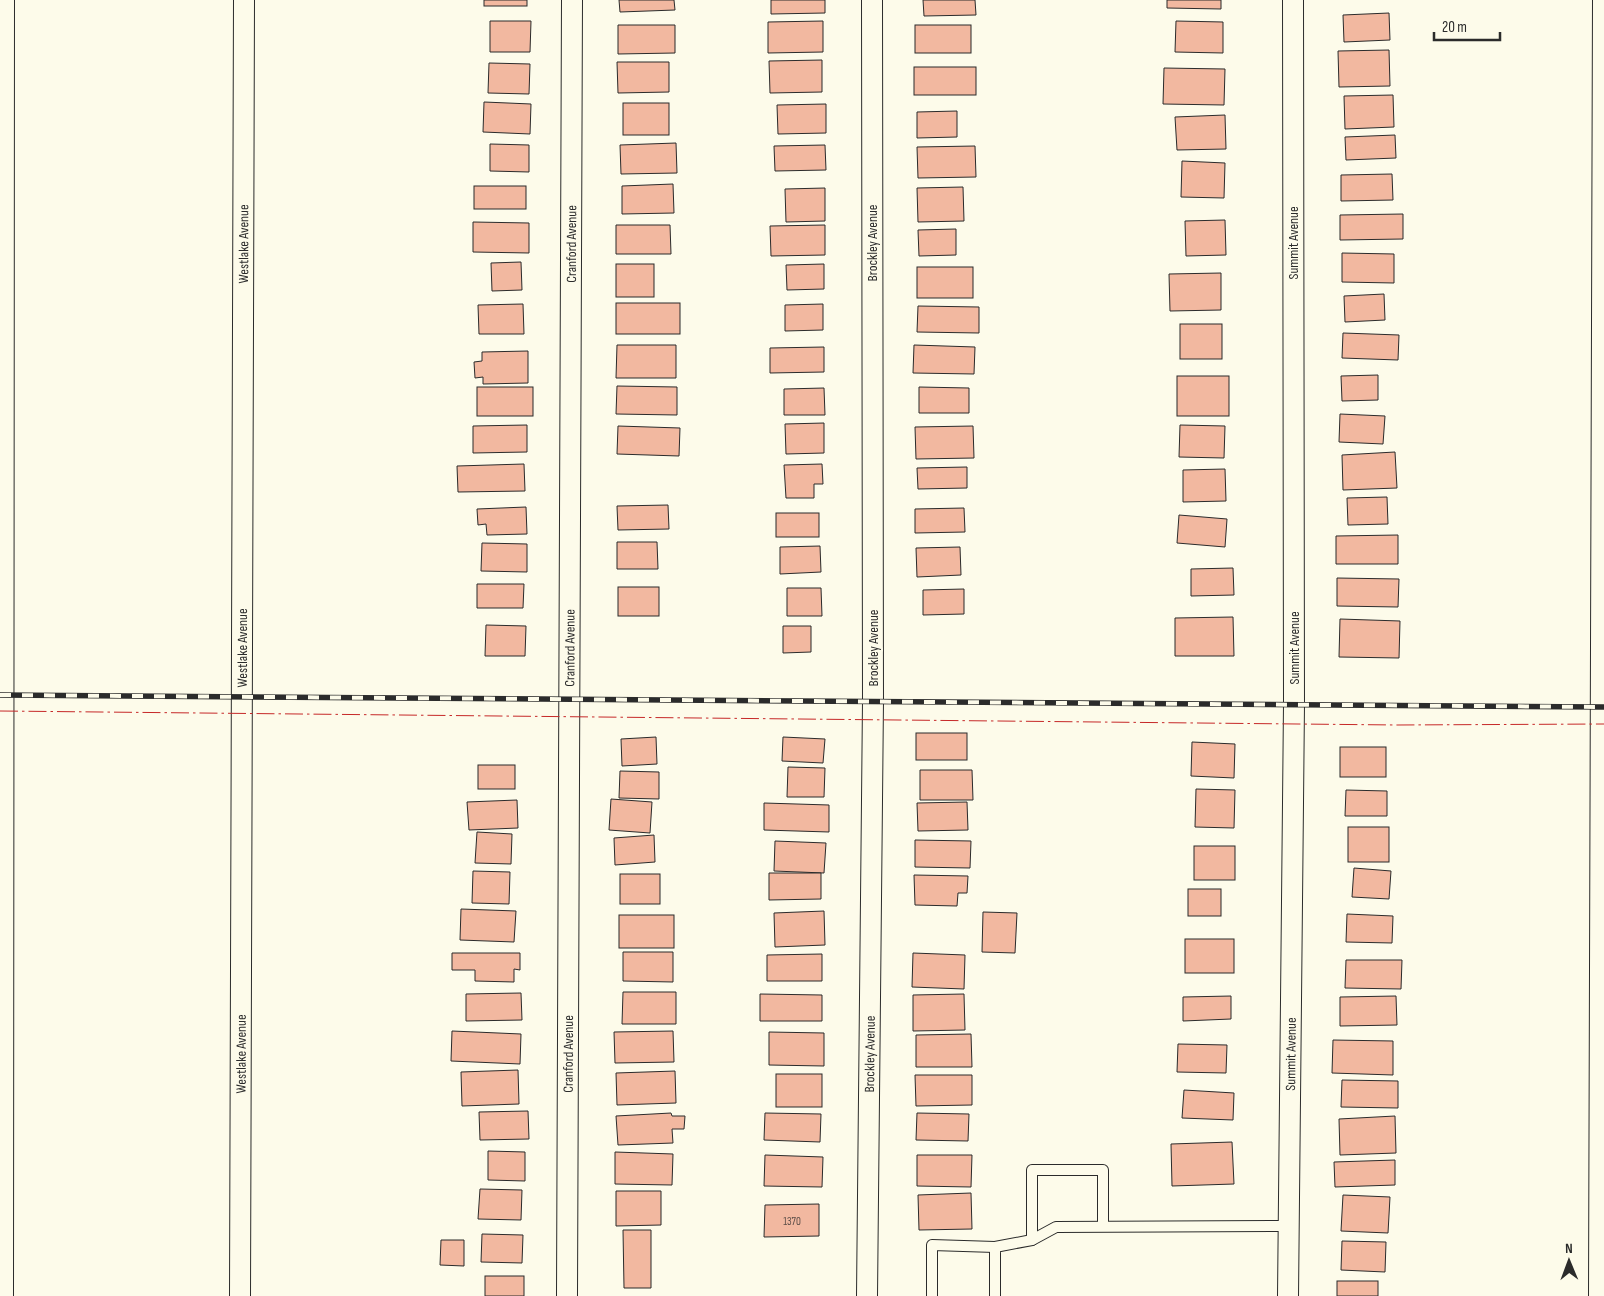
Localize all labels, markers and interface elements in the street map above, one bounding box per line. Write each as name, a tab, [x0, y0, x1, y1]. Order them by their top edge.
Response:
scale bar	[1434, 10, 1500, 42]
text: 20 m	[1442, 18, 1467, 37]
street label: Westlake Avenue	[235, 204, 252, 284]
street label: Cranford Avenue	[562, 205, 580, 283]
street label: Brockley Avenue	[864, 205, 881, 281]
street label: Summit Avenue	[1285, 206, 1302, 280]
street label: Westlake Avenue	[233, 608, 251, 688]
street label: Cranford Avenue	[561, 609, 578, 687]
street label: Brockley Avenue	[865, 610, 882, 686]
street label: Summit Avenue	[1286, 611, 1303, 685]
street label: Westlake Avenue	[232, 1014, 249, 1094]
street label: Cranford Avenue	[559, 1015, 577, 1093]
street label: Brockley Avenue	[861, 1015, 878, 1093]
street label: Summit Avenue	[1282, 1017, 1299, 1091]
house number: 1370	[783, 1215, 801, 1228]
north arrow	[1544, 1236, 1594, 1286]
text: N	[1565, 1240, 1573, 1257]

